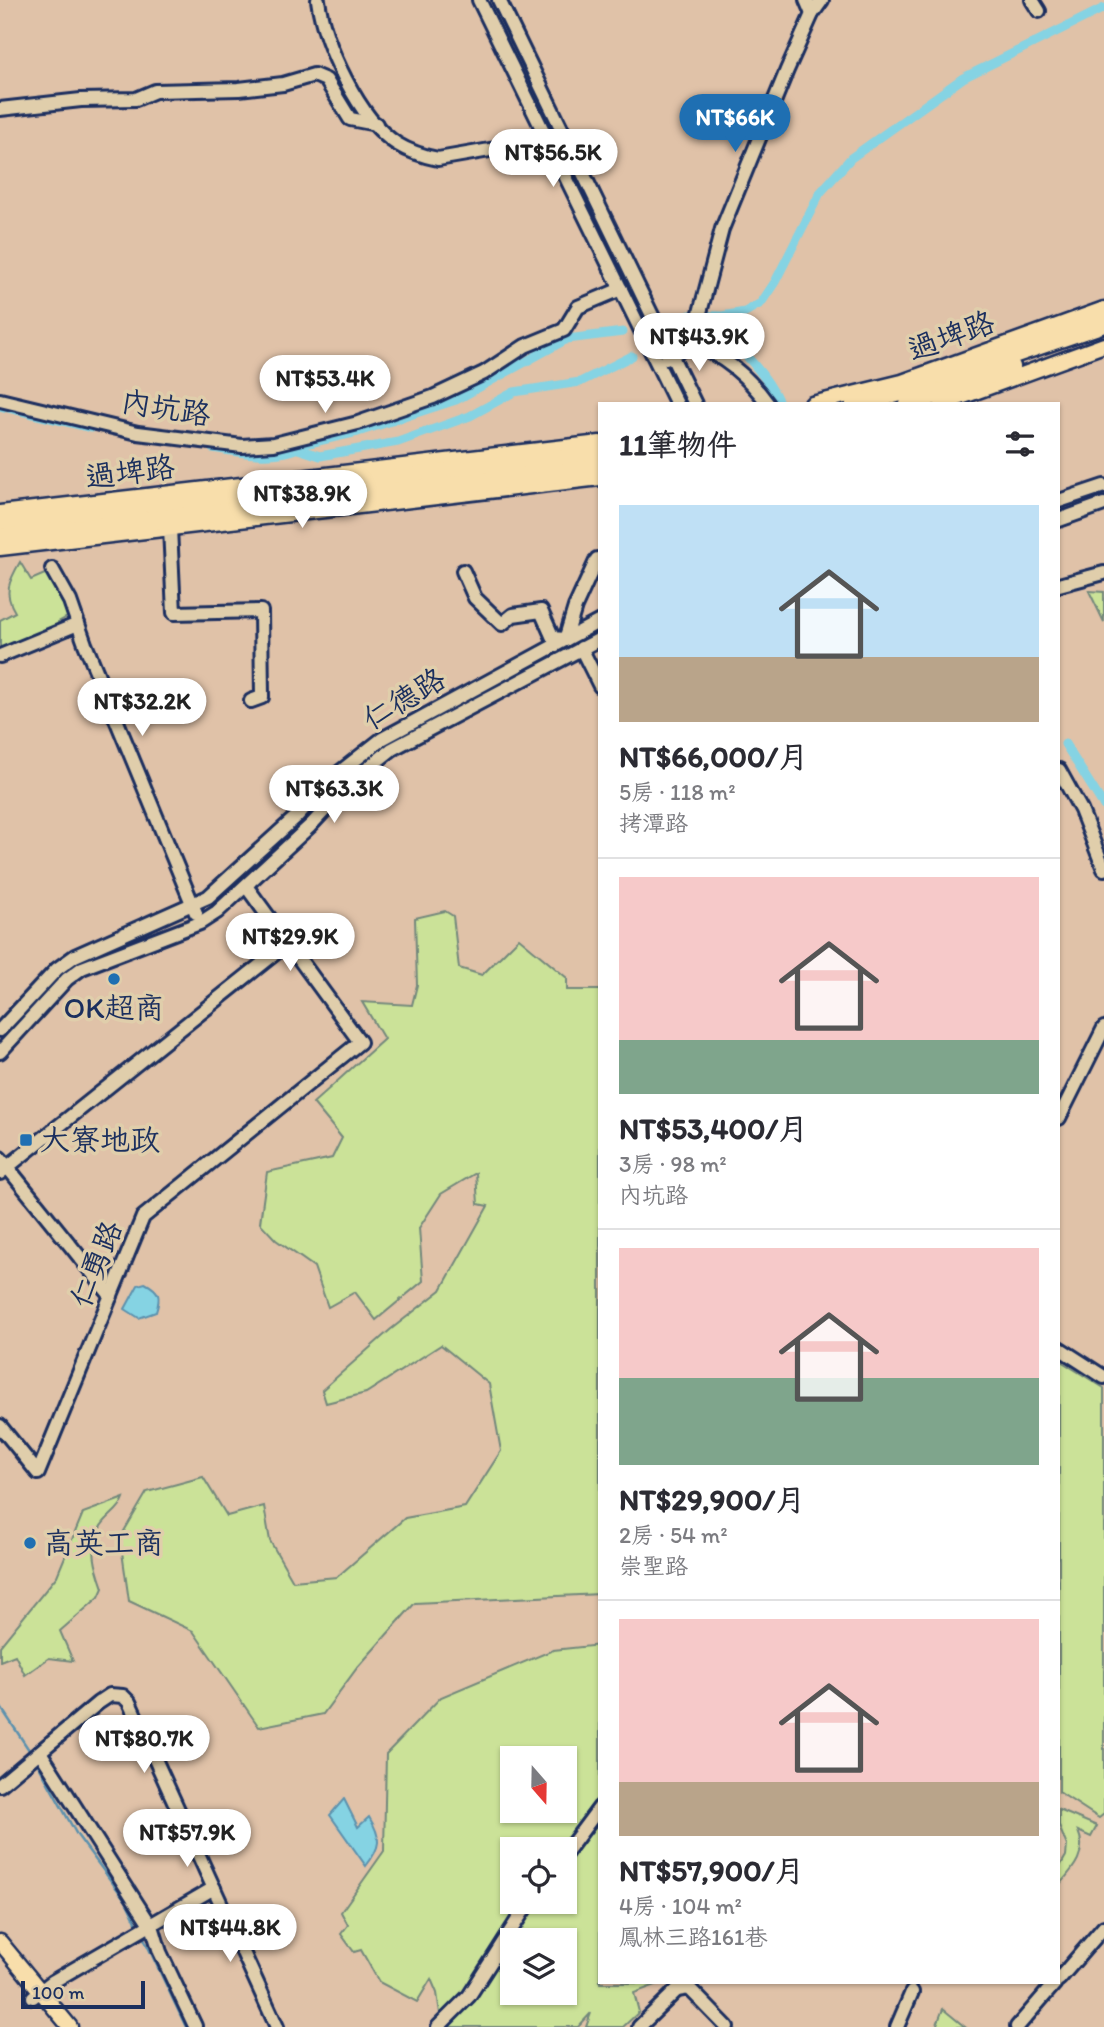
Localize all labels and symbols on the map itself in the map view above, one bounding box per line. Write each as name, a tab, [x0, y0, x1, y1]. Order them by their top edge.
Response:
pin: NT$66K	[678, 94, 792, 154]
pin: NT$56.5K	[481, 130, 625, 189]
street label: 過埤路	[902, 303, 999, 368]
pin: NT$43.9K	[627, 314, 771, 373]
pin: NT$53.4K	[253, 356, 397, 415]
street label: 內坑路	[119, 382, 213, 433]
street label: 過埤路	[83, 448, 177, 495]
pin: NT$38.9K	[230, 470, 374, 530]
street label: 仁德路	[356, 660, 452, 738]
pin: NT$32.2K	[70, 678, 214, 738]
pin: NT$63.3K	[262, 766, 406, 825]
pin: NT$29.9K	[218, 914, 362, 973]
marker: OK超商	[106, 971, 122, 987]
place label: OK超商	[64, 989, 164, 1026]
place label: 大寮地政	[40, 1121, 160, 1158]
marker: 大寮地政	[18, 1132, 34, 1148]
street label: 仁勇路	[62, 1215, 130, 1312]
place label: 高英工商	[44, 1524, 164, 1561]
marker: 高英工商	[22, 1535, 38, 1551]
pin: NT$80.7K	[72, 1716, 216, 1775]
north arrow	[500, 1746, 578, 1824]
pin: NT$57.9K	[115, 1810, 259, 1869]
pin: NT$44.8K	[158, 1904, 302, 1964]
scale bar	[21, 1978, 145, 2010]

